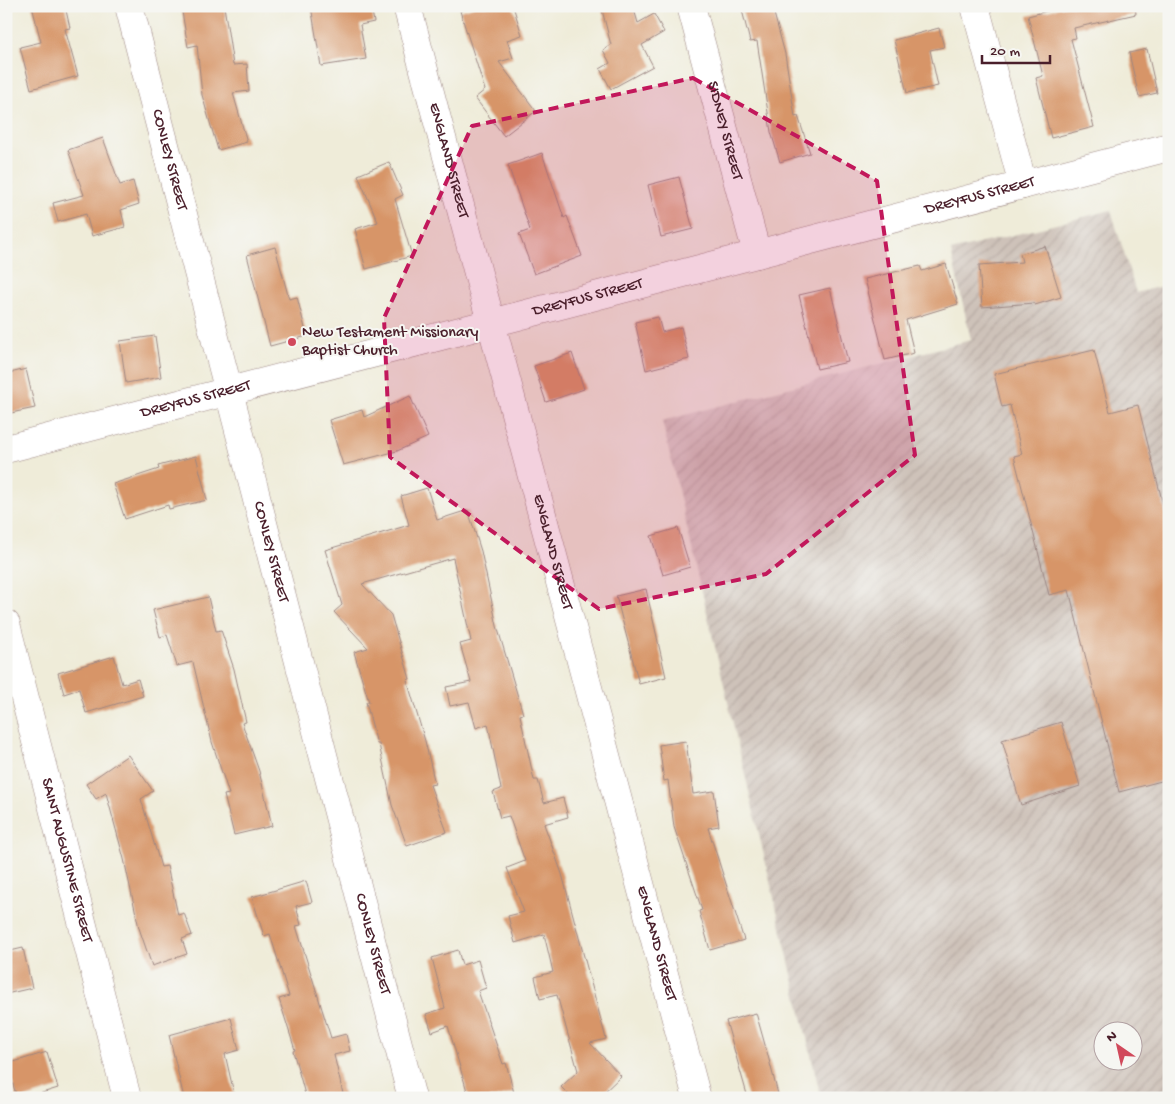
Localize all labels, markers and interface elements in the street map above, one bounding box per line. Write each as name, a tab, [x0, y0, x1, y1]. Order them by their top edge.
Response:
scale bar	[982, 32, 1050, 64]
text: 20 m	[990, 43, 1020, 61]
street label: SIDNEY STREET	[702, 79, 747, 183]
street label: ENGLAND STREET	[424, 101, 473, 221]
street label: CONLEY STREET	[147, 107, 191, 213]
street label: DREYFUS STREET	[922, 173, 1038, 220]
street label: DREYFUS STREET	[530, 274, 646, 322]
place label: New Testament Missionary Baptist Church	[301, 324, 478, 361]
marker: New Testament Missionary Baptist Church	[286, 336, 298, 348]
street label: DREYFUS STREET	[138, 376, 254, 423]
street label: ENGLAND STREET	[528, 492, 577, 613]
street label: CONLEY STREET	[248, 499, 293, 605]
street label: SAINT AUGUSTINE STREET	[36, 776, 97, 945]
street label: ENGLAND STREET	[632, 884, 681, 1004]
street label: CONLEY STREET	[350, 891, 395, 997]
north arrow	[1092, 1022, 1142, 1072]
text: N	[1104, 1028, 1121, 1047]

